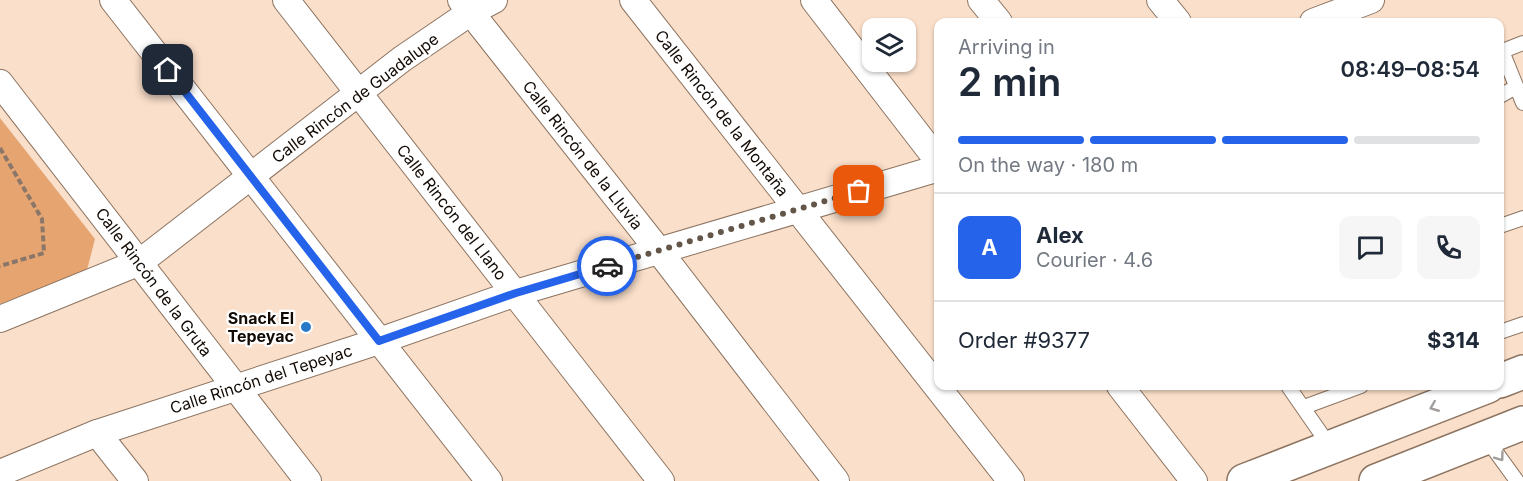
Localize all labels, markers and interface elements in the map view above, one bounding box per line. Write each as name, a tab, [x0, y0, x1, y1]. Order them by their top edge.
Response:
map controls	[862, 18, 916, 72]
button: layers	[862, 18, 916, 72]
street label: Calle Rincón de la Montaña	[651, 26, 793, 200]
street label: Calle Rincón de Guadalupe	[268, 29, 442, 167]
text: Arriving in	[958, 35, 1055, 59]
pin	[142, 44, 193, 95]
icon: home	[151, 53, 184, 86]
text: 08:49–08:54	[1341, 56, 1480, 82]
text: 2 min	[958, 58, 1061, 105]
street label: Calle Rincón de la Lluvia	[519, 76, 647, 234]
street label: Calle Rincón del Llano	[393, 140, 511, 284]
text: On the way · 180 m	[958, 153, 1138, 177]
pin	[833, 165, 884, 216]
icon: bag	[842, 174, 875, 207]
street label: Calle Rincón de la Gruta	[91, 204, 217, 360]
button: chat	[1339, 216, 1402, 279]
button: phone	[1417, 216, 1480, 279]
text: Alex	[1036, 222, 1084, 248]
text: A	[981, 234, 998, 260]
courier	[577, 236, 637, 296]
text: Courier · 4.6	[1036, 248, 1153, 272]
icon: car	[591, 250, 624, 283]
place label: Snack El Tepeyac	[228, 308, 294, 346]
marker: Snack El Tepeyac	[299, 320, 313, 334]
text: Order #9377	[958, 327, 1090, 353]
text: $314	[1427, 327, 1480, 353]
street label: Calle Rincón del Tepeyac	[167, 340, 355, 418]
one-way arrow	[1429, 400, 1440, 412]
one-way arrow	[1492, 451, 1503, 462]

